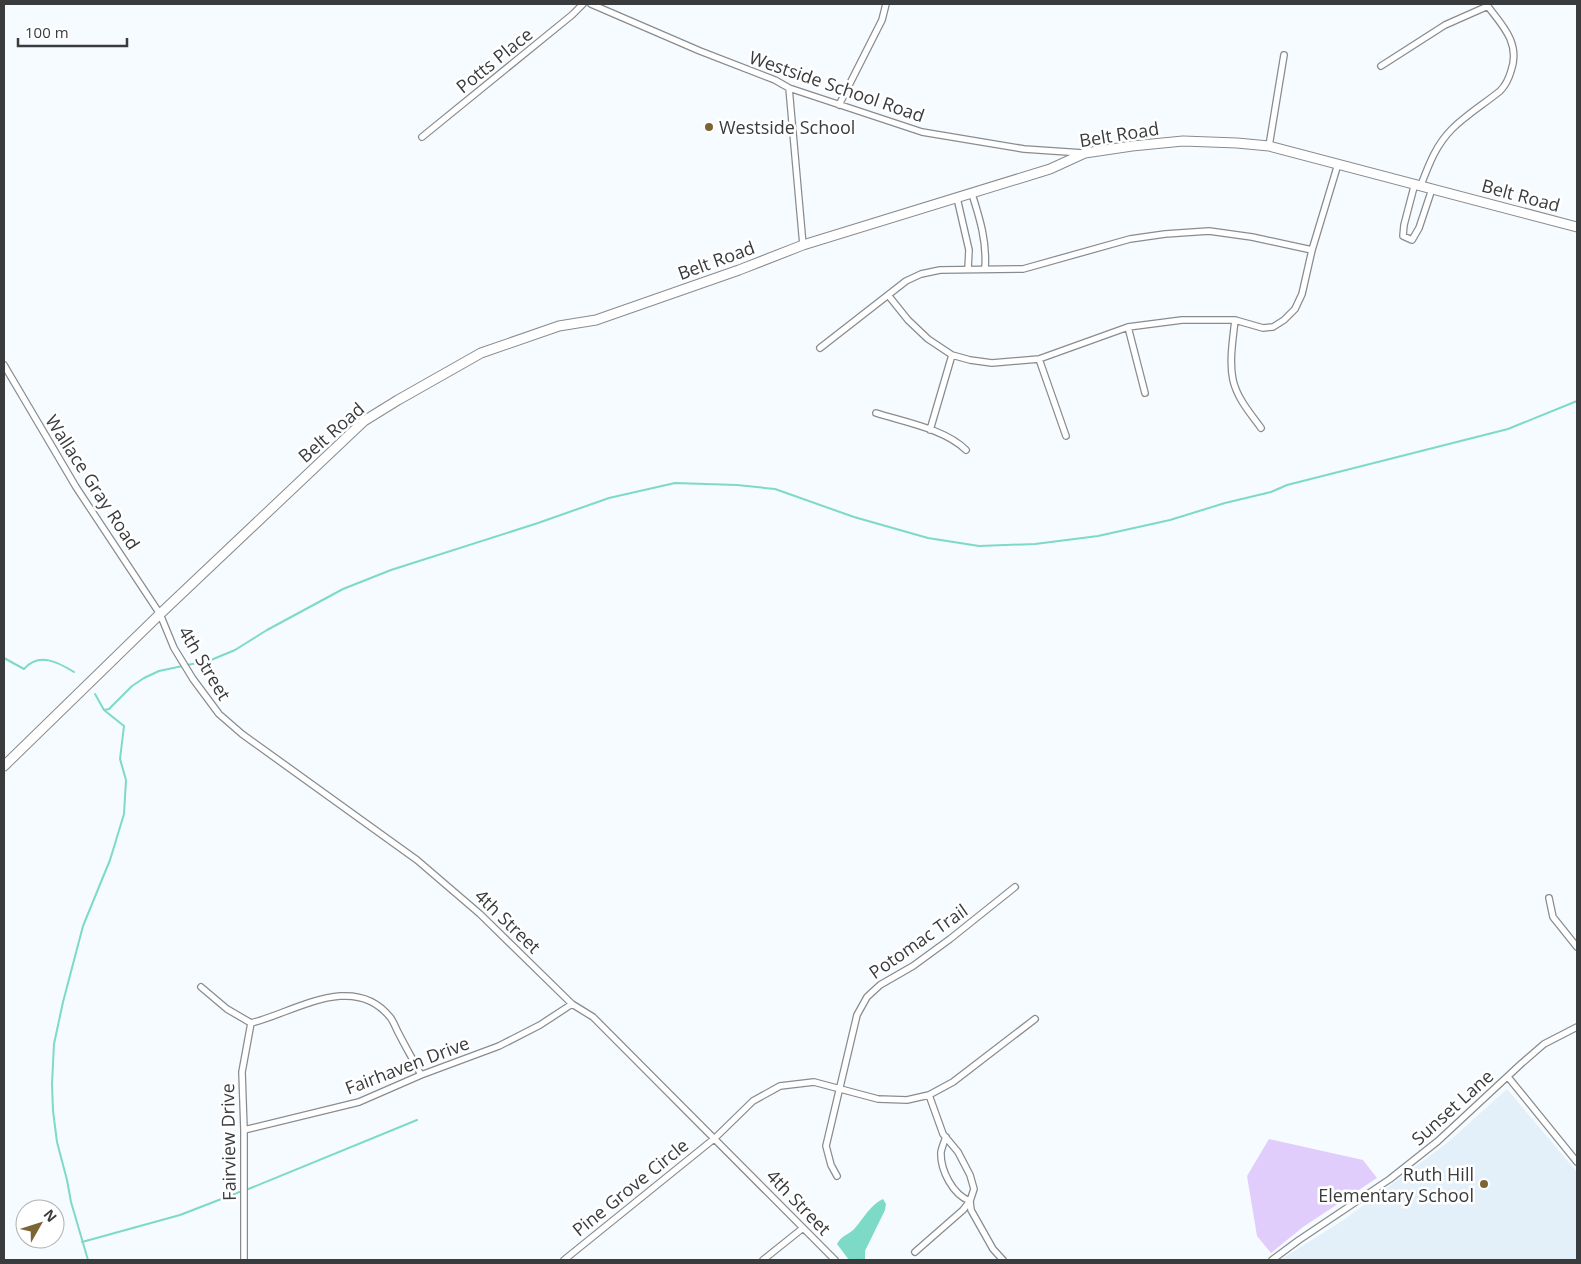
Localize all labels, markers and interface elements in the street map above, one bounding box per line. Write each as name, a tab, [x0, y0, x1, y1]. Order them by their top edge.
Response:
scale bar	[18, 15, 126, 47]
text: 100 m	[25, 22, 69, 42]
street label: Potts Place	[451, 22, 537, 98]
street label: Westside School Road	[746, 46, 928, 126]
place label: Westside School	[719, 116, 855, 138]
street label: Belt Road	[1077, 116, 1161, 152]
marker: Westside School	[703, 121, 715, 133]
street label: Belt Road	[1479, 173, 1563, 217]
street label: Belt Road	[674, 235, 758, 285]
street label: Belt Road	[293, 397, 369, 467]
street label: Wallace Gray Road	[40, 410, 146, 554]
street label: 4th Street	[173, 621, 237, 705]
street label: 4th Street	[470, 884, 546, 958]
street label: Potomac Trail	[864, 898, 972, 984]
street label: Fairhaven Drive	[341, 1030, 473, 1100]
street label: Sunset Lane	[1406, 1064, 1498, 1150]
street label: Fairview Drive	[215, 1083, 241, 1201]
street label: Pine Grove Circle	[567, 1133, 693, 1241]
place label: Ruth Hill Elementary School	[1318, 1162, 1474, 1207]
street label: 4th Street	[762, 1164, 836, 1240]
marker: Ruth Hill Elementary School	[1478, 1178, 1490, 1190]
north arrow	[15, 1199, 65, 1249]
text: N	[40, 1205, 61, 1226]

